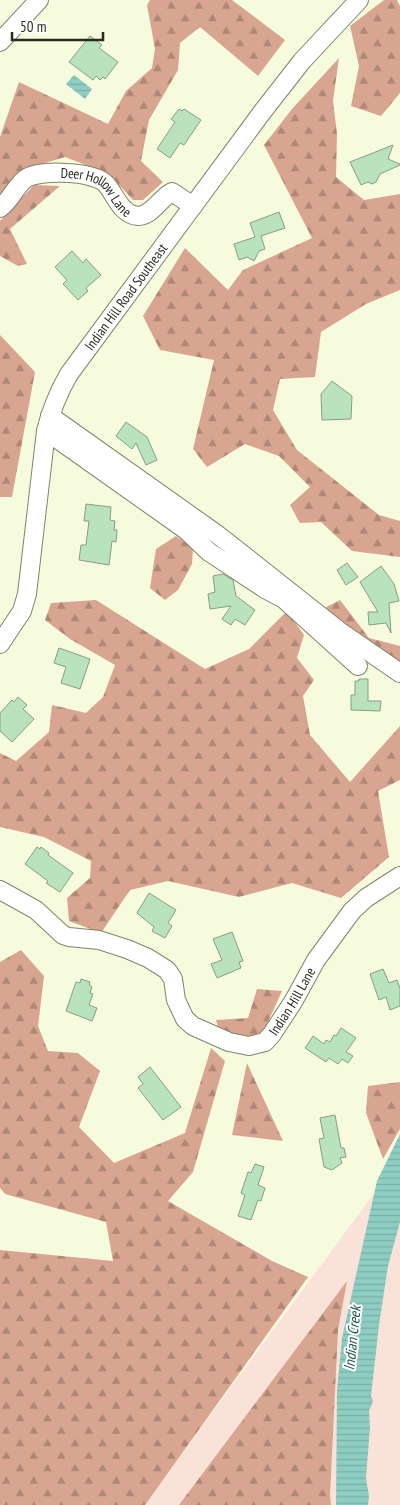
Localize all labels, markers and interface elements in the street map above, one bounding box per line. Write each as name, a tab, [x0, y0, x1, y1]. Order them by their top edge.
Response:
scale bar	[12, 10, 104, 42]
text: 50 m	[20, 17, 46, 36]
street label: Deer Hollow Lane	[60, 164, 135, 221]
street label: Indian Hill Road Southeast	[81, 240, 171, 354]
street label: Indian Hill Lane	[264, 964, 319, 1039]
water label: Indian Creek	[339, 1303, 365, 1371]

